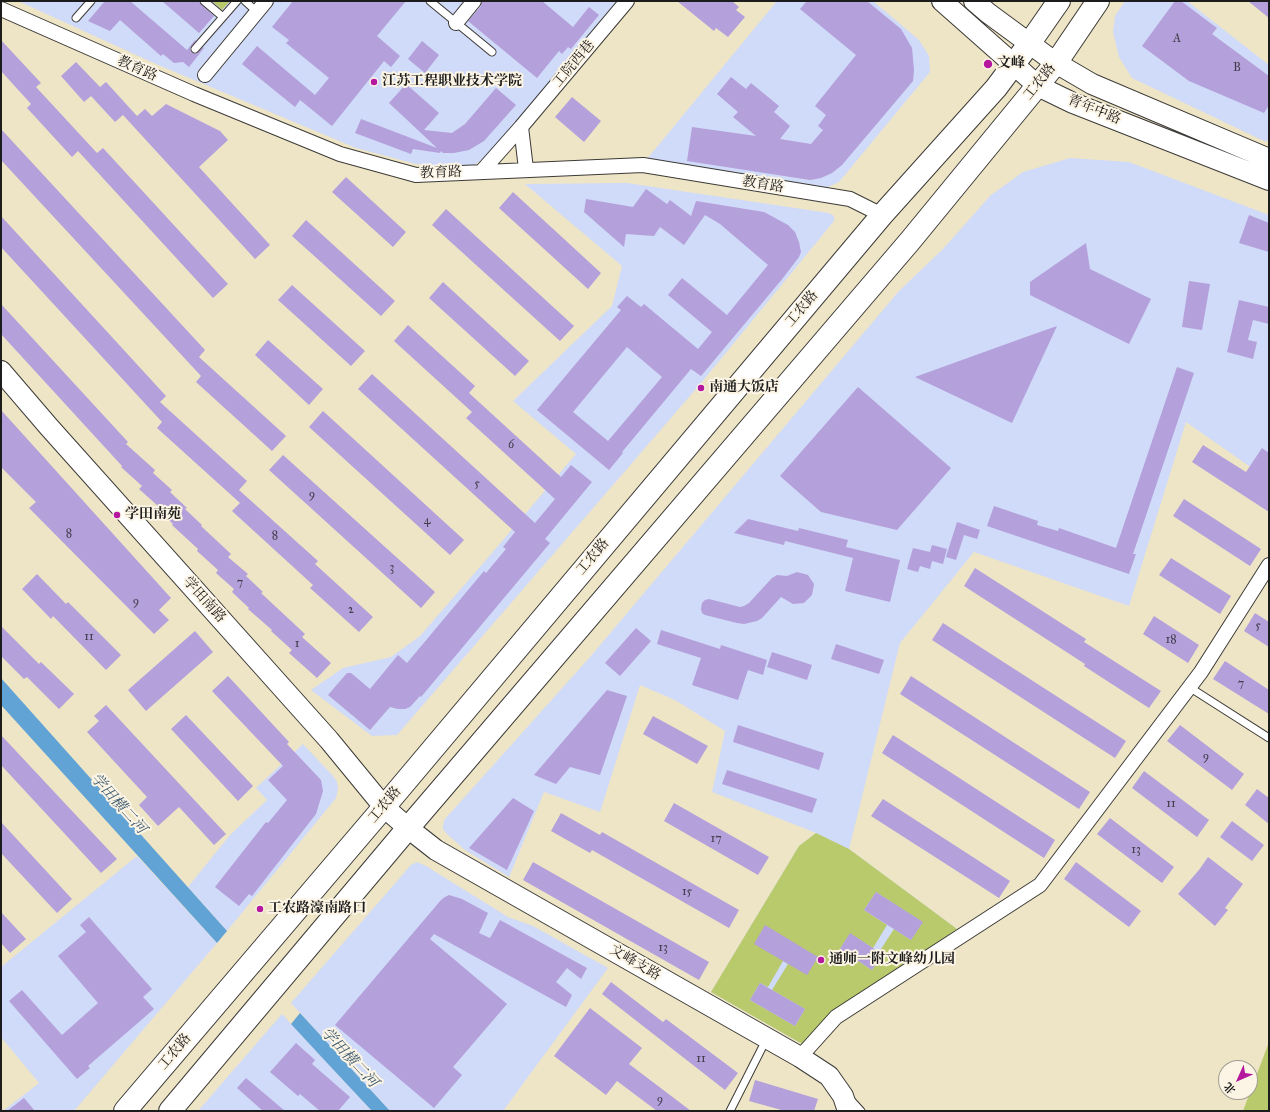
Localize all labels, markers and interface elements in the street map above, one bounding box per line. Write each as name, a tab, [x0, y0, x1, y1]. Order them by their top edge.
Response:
house number: A	[1173, 32, 1181, 46]
street label: 工院西巷	[550, 37, 598, 91]
street label: 教育路	[114, 53, 160, 85]
place label: 文峰	[997, 56, 1025, 72]
marker: 文峰	[982, 58, 994, 70]
street label: 工农路	[1020, 60, 1060, 104]
house number: B	[1233, 61, 1241, 75]
place label: 江苏工程职业技术学院	[382, 74, 522, 90]
marker: 江苏工程职业技术学院	[369, 77, 379, 87]
street label: 青年中路	[1065, 92, 1123, 128]
street label: 教育路	[420, 164, 462, 182]
street label: 教育路	[741, 173, 785, 197]
street label: 工农路	[782, 288, 822, 330]
place label: 南通大饭店	[709, 380, 779, 396]
marker: 南通大饭店	[696, 383, 706, 393]
house number: 6	[508, 438, 514, 452]
house number: 5	[474, 477, 480, 491]
house number: 9	[309, 488, 315, 502]
place label: 学田南苑	[125, 507, 181, 523]
marker: 学田南苑	[112, 510, 122, 520]
house number: 4	[424, 514, 430, 528]
house number: 8	[66, 527, 72, 541]
house number: 8	[272, 529, 278, 543]
street label: 工农路	[573, 536, 613, 578]
house number: 3	[390, 561, 394, 575]
street label: 学田南路	[179, 574, 229, 626]
house number: 7	[237, 576, 243, 590]
house number: 9	[133, 595, 139, 609]
house number: 2	[348, 603, 354, 617]
house number: 5	[1255, 619, 1261, 633]
house number: 11	[84, 630, 94, 644]
house number: 18	[1165, 633, 1177, 647]
house number: 1	[295, 637, 299, 651]
house number: 7	[1238, 677, 1244, 691]
house number: 9	[1203, 750, 1209, 764]
water label: 学田横二河	[86, 770, 150, 838]
street label: 工农路	[365, 784, 405, 826]
house number: 11	[1166, 797, 1176, 811]
house number: 17	[710, 832, 722, 846]
house number: 13	[1131, 843, 1141, 857]
house number: 15	[682, 885, 692, 899]
place label: 工农路濠南路口	[268, 901, 366, 917]
marker: 工农路濠南路口	[255, 904, 265, 914]
house number: 13	[658, 941, 668, 955]
street label: 文峰支路	[607, 942, 663, 984]
place label: 通师一附文峰幼儿园	[829, 952, 955, 968]
marker: 通师一附文峰幼儿园	[816, 955, 826, 965]
water label: 学田横二河	[317, 1024, 381, 1092]
street label: 工农路	[155, 1031, 195, 1073]
house number: 11	[696, 1052, 706, 1066]
north arrow	[1218, 1060, 1258, 1100]
text: 北	[1221, 1080, 1238, 1097]
house number: 9	[657, 1093, 663, 1107]

